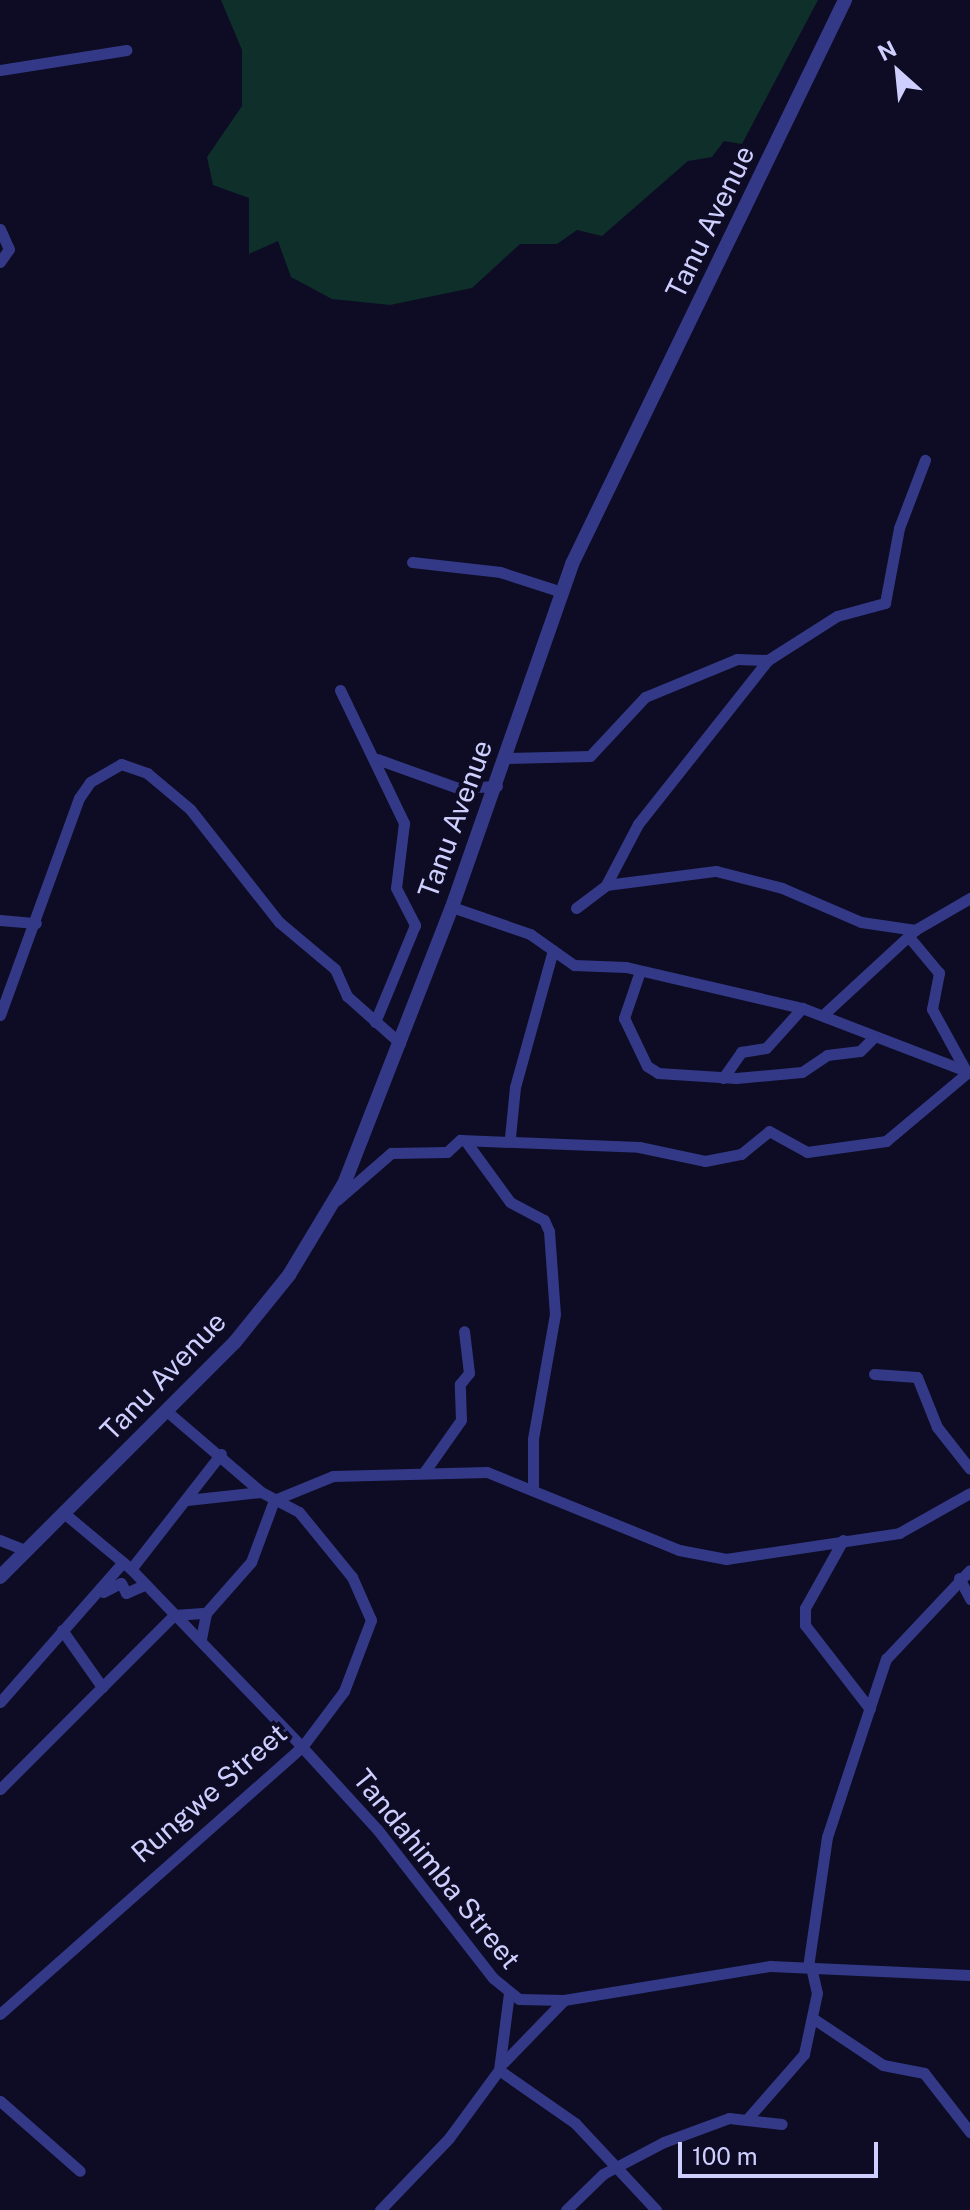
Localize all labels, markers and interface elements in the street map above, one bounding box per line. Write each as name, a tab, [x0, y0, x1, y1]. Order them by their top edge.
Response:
north arrow	[858, 32, 938, 112]
text: N	[874, 35, 901, 66]
street label: Tanu Avenue	[659, 140, 761, 304]
street label: Tanu Avenue	[411, 735, 499, 903]
street label: Tanu Avenue	[93, 1305, 233, 1447]
street label: Rungwe Street	[124, 1716, 294, 1870]
street label: Tandahimba Street	[346, 1763, 528, 1975]
scale bar	[682, 2126, 882, 2176]
text: 100 m	[692, 2142, 758, 2170]

